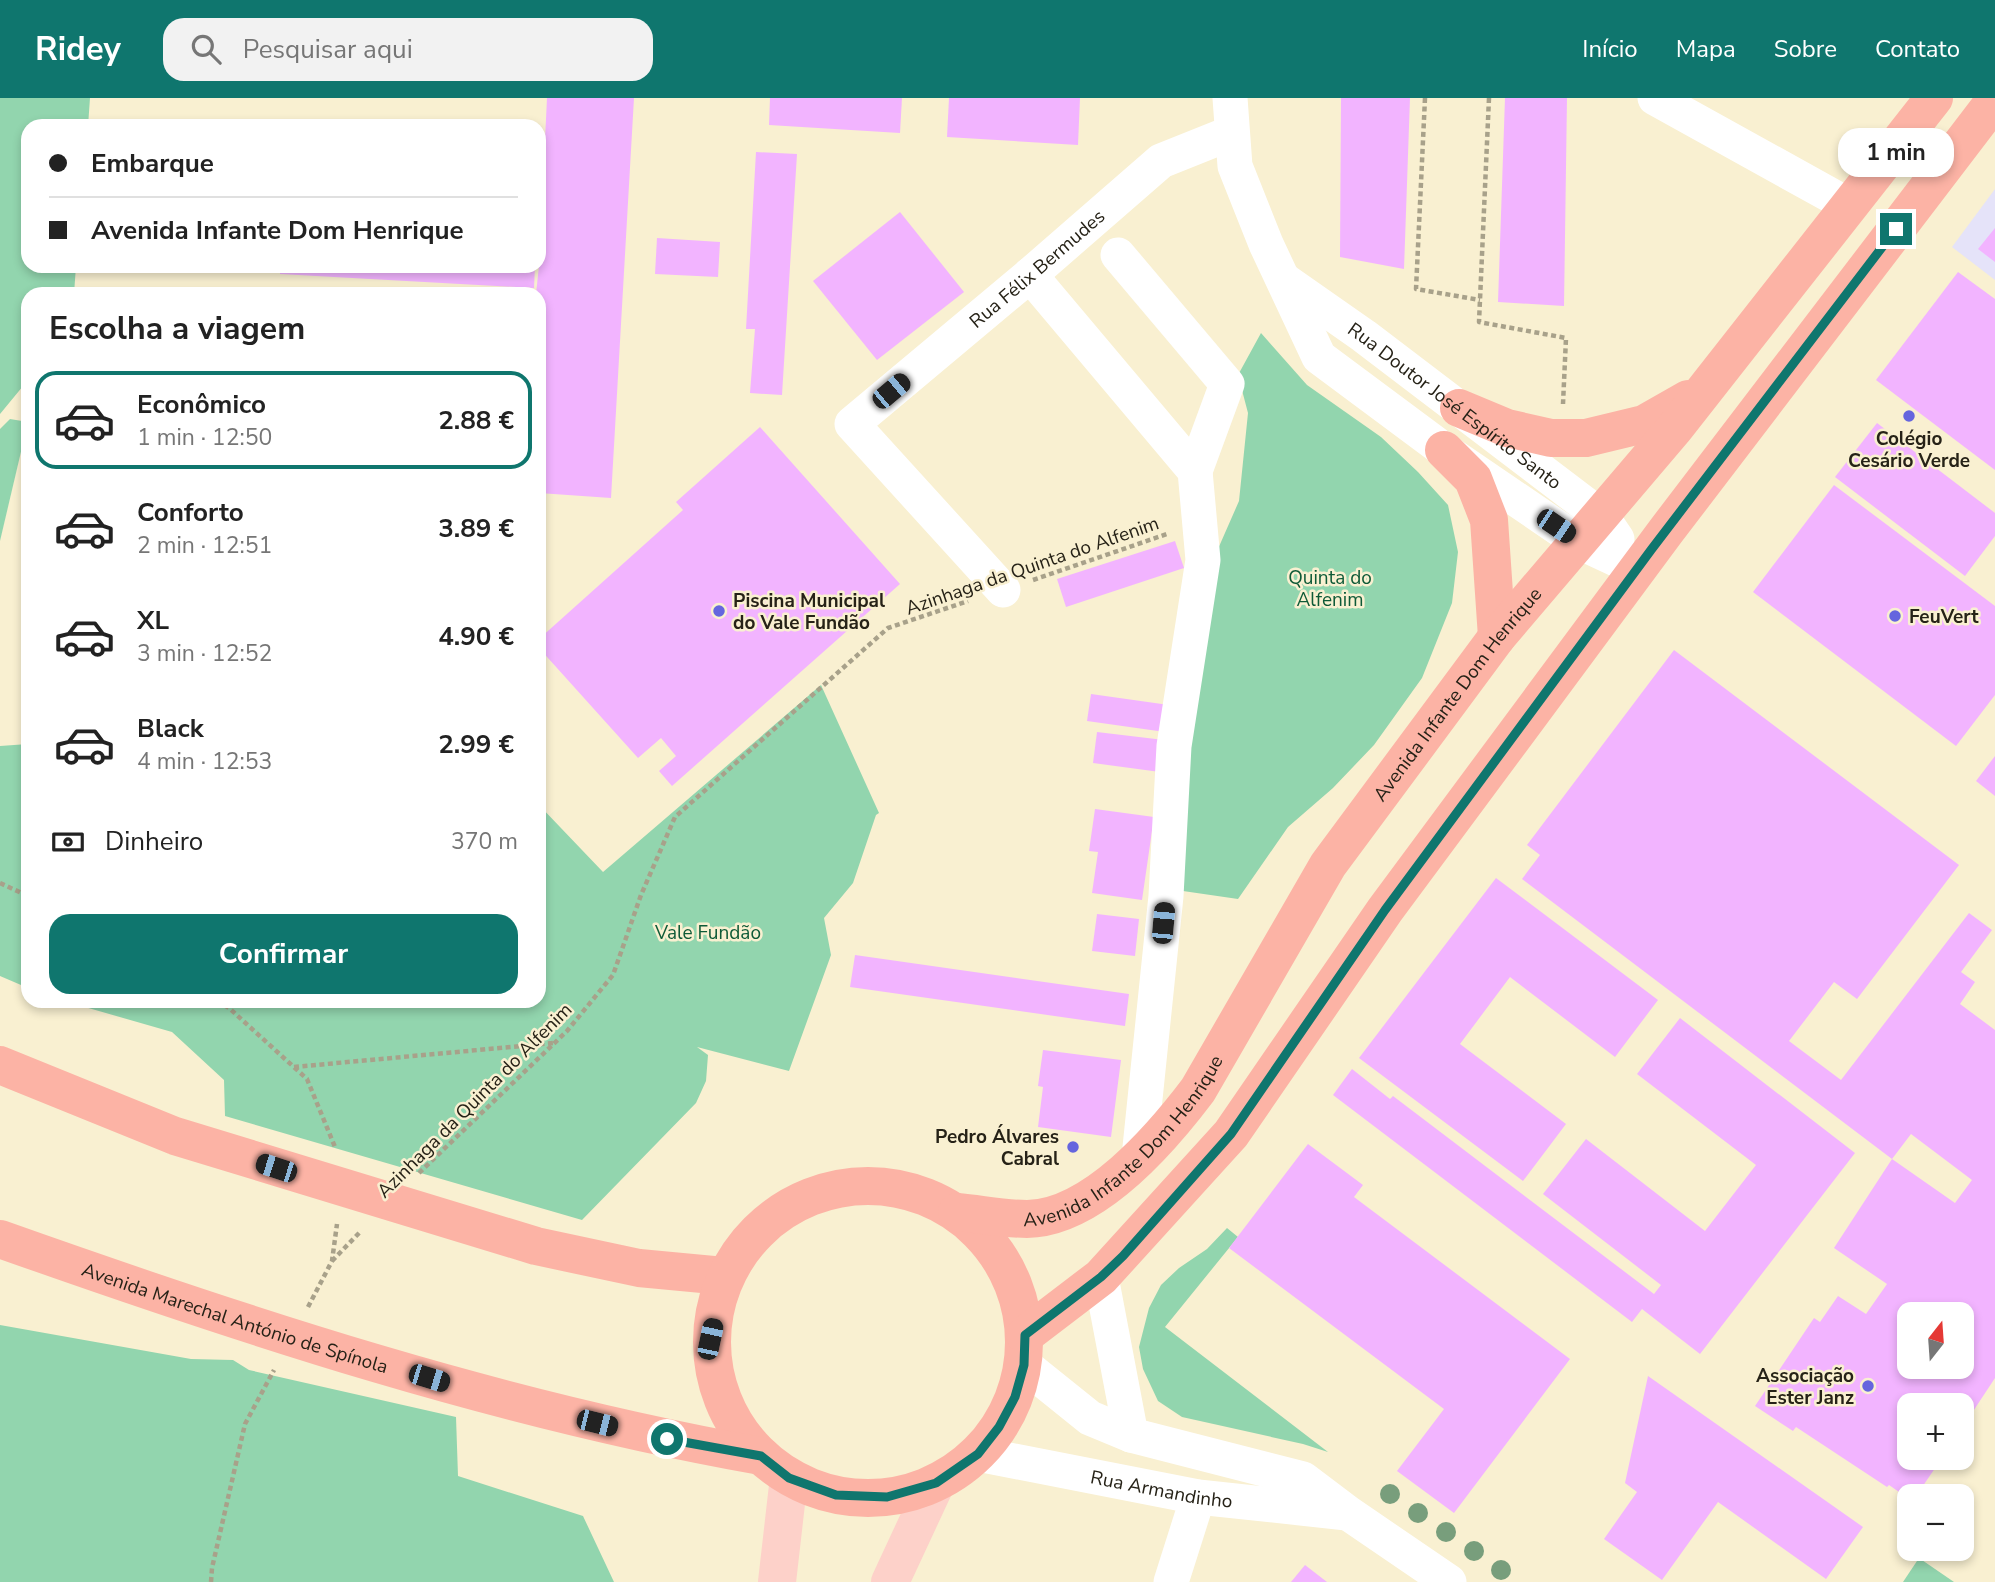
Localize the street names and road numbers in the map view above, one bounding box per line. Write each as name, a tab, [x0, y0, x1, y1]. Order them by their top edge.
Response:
street label: Rua Félix Bermudes	[964, 204, 1111, 334]
street label: Rua Doutor José Espírito Santo	[1342, 317, 1567, 496]
street label: Azinhaga da Quinta do Alfenim	[902, 510, 1162, 622]
street label: Avenida Infante Dom Henrique	[1368, 582, 1548, 807]
street label: Azinhaga da Quinta do Alfenim	[371, 997, 578, 1204]
street label: Avenida Infante Dom Henrique	[1023, 1051, 1229, 1233]
street label: Avenida Marechal António de Spínola	[78, 1257, 391, 1380]
street label: Rua Armandinho	[1088, 1464, 1234, 1515]

